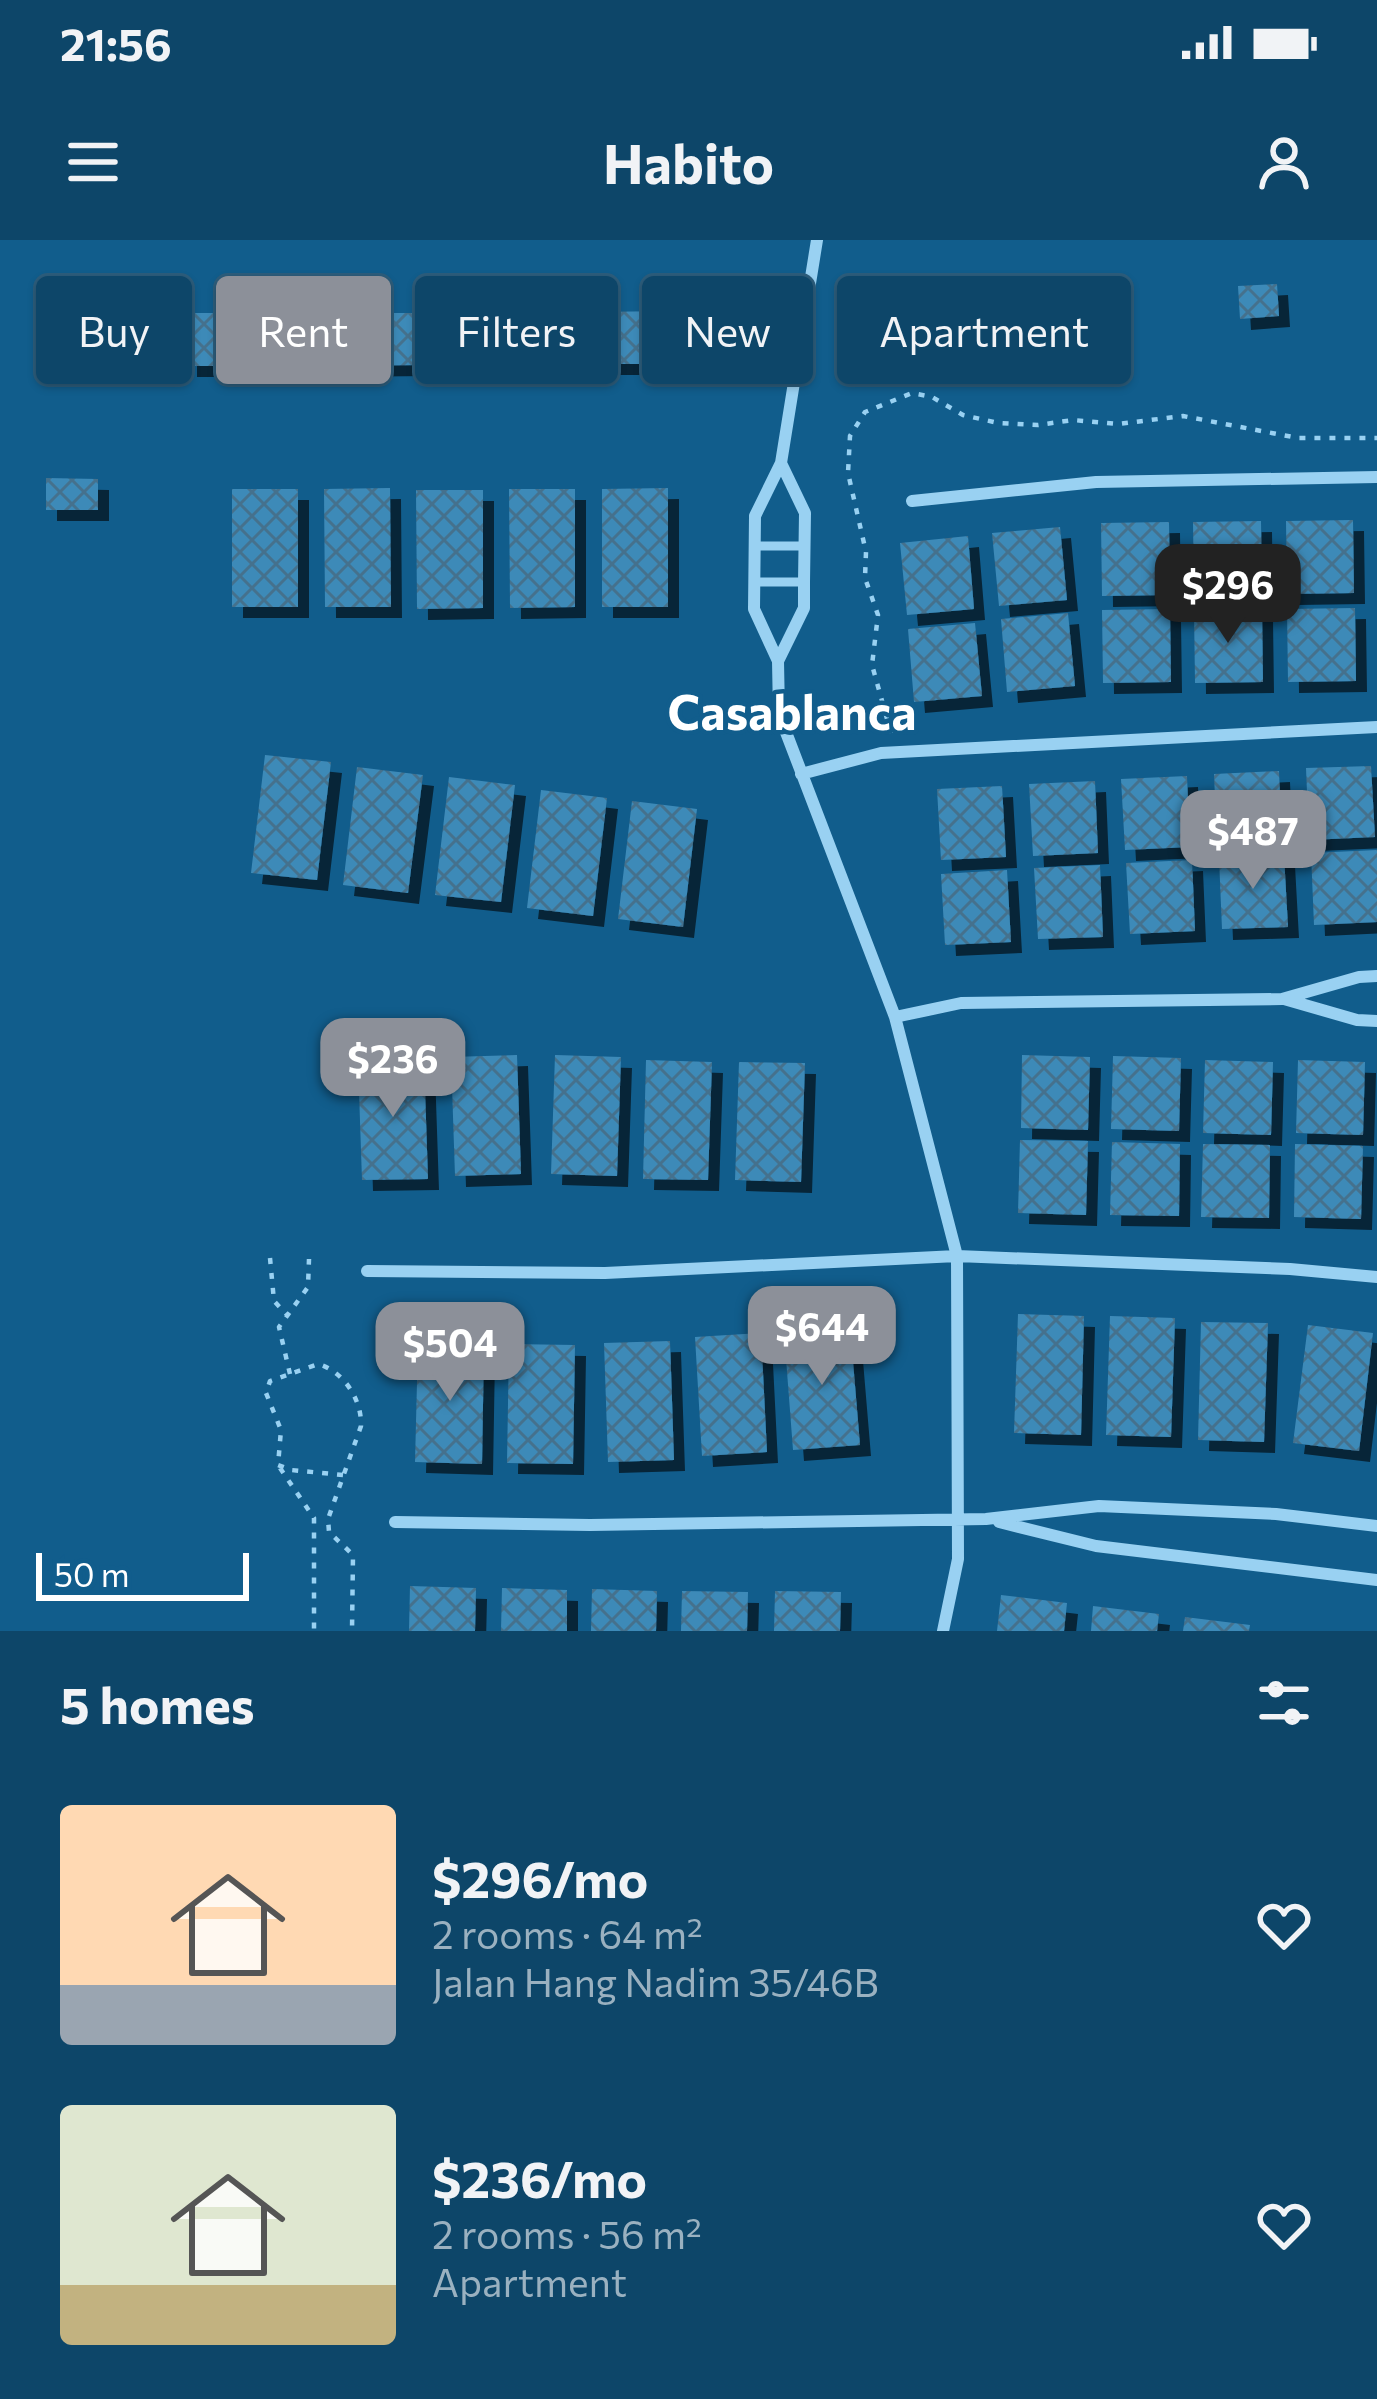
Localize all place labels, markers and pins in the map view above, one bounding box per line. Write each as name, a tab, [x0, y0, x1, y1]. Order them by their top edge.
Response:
pin: $296	[1157, 544, 1299, 646]
pin: $487	[1182, 790, 1324, 892]
pin: $236	[322, 1018, 464, 1120]
pin: $644	[751, 1286, 893, 1388]
pin: $504	[379, 1302, 521, 1404]

